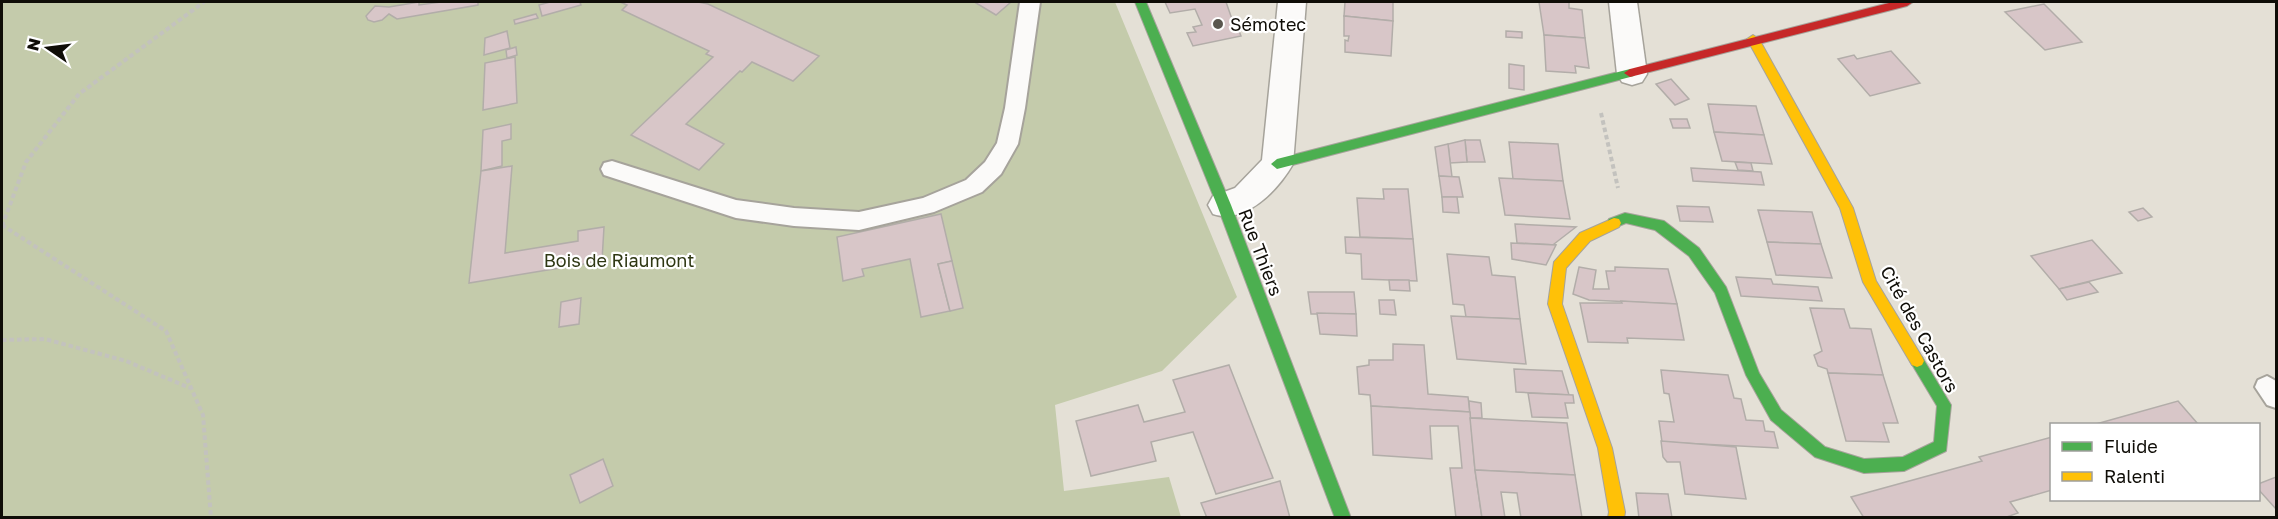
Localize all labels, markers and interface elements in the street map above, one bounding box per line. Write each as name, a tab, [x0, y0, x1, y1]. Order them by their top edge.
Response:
place label: Sémotec	[1230, 13, 1306, 35]
marker: Sémotec	[1211, 17, 1225, 31]
north arrow	[18, 18, 78, 78]
text: N	[22, 36, 45, 53]
street label: Rue Thiers	[1234, 205, 1288, 299]
park label: Bois de Riaumont	[544, 249, 694, 271]
street label: Cité des Castors	[1876, 262, 1964, 396]
legend	[2050, 423, 2260, 501]
text: Fluide	[2104, 435, 2158, 457]
text: Ralenti	[2104, 465, 2165, 487]

